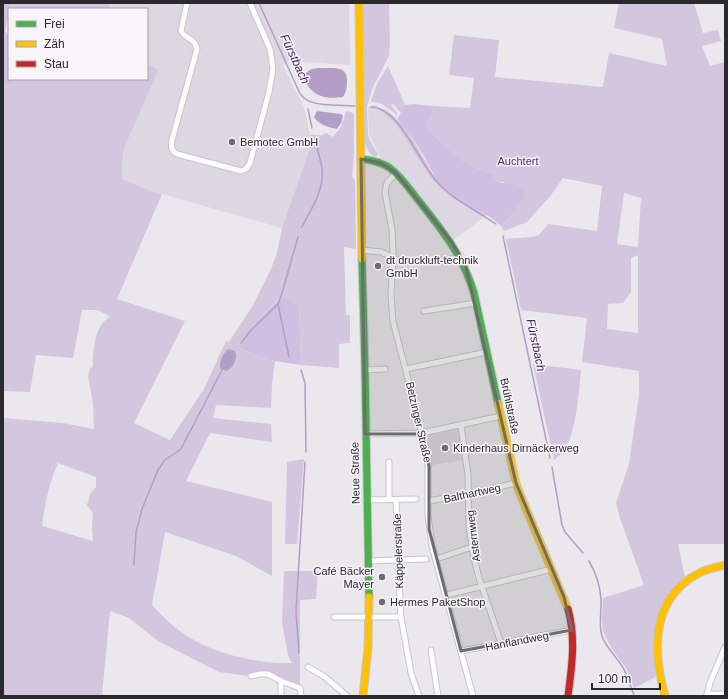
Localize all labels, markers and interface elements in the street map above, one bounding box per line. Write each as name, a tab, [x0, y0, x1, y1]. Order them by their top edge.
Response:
legend	[8, 8, 148, 80]
text: Frei	[44, 17, 65, 31]
water label: Fürstbach	[277, 32, 313, 86]
text: Zäh	[44, 37, 65, 51]
text: Stau	[44, 57, 69, 71]
place label: Bemotec GmbH	[240, 136, 318, 148]
marker: Bemotec GmbH	[227, 137, 237, 147]
park label: Auchtert	[498, 155, 538, 167]
place label: dt druckluft-technik GmbH	[386, 254, 479, 279]
marker: dt druckluft-technik GmbH	[373, 261, 383, 271]
water label: Fürstbach	[524, 317, 548, 373]
street label: Brühlstraße	[498, 377, 522, 435]
street label: Betzinger Straße	[404, 380, 434, 464]
street label: Neue Straße	[348, 442, 362, 504]
place label: Kinderhaus Dirnäckerweg	[453, 442, 579, 454]
marker: Kinderhaus Dirnäckerweg	[440, 443, 450, 453]
street label: Balthartweg	[442, 481, 502, 505]
street label: Asternweg	[464, 509, 482, 563]
street label: Käppelerstraße	[391, 513, 405, 589]
place label: Café Bäcker Mayer	[313, 565, 374, 590]
marker: Café Bäcker Mayer	[377, 572, 387, 582]
place label: Hermes PaketShop	[390, 596, 485, 608]
marker: Hermes PaketShop	[377, 597, 387, 607]
street label: Hanflandweg	[484, 629, 550, 653]
scale bar	[592, 665, 660, 691]
text: 100 m	[598, 672, 631, 686]

